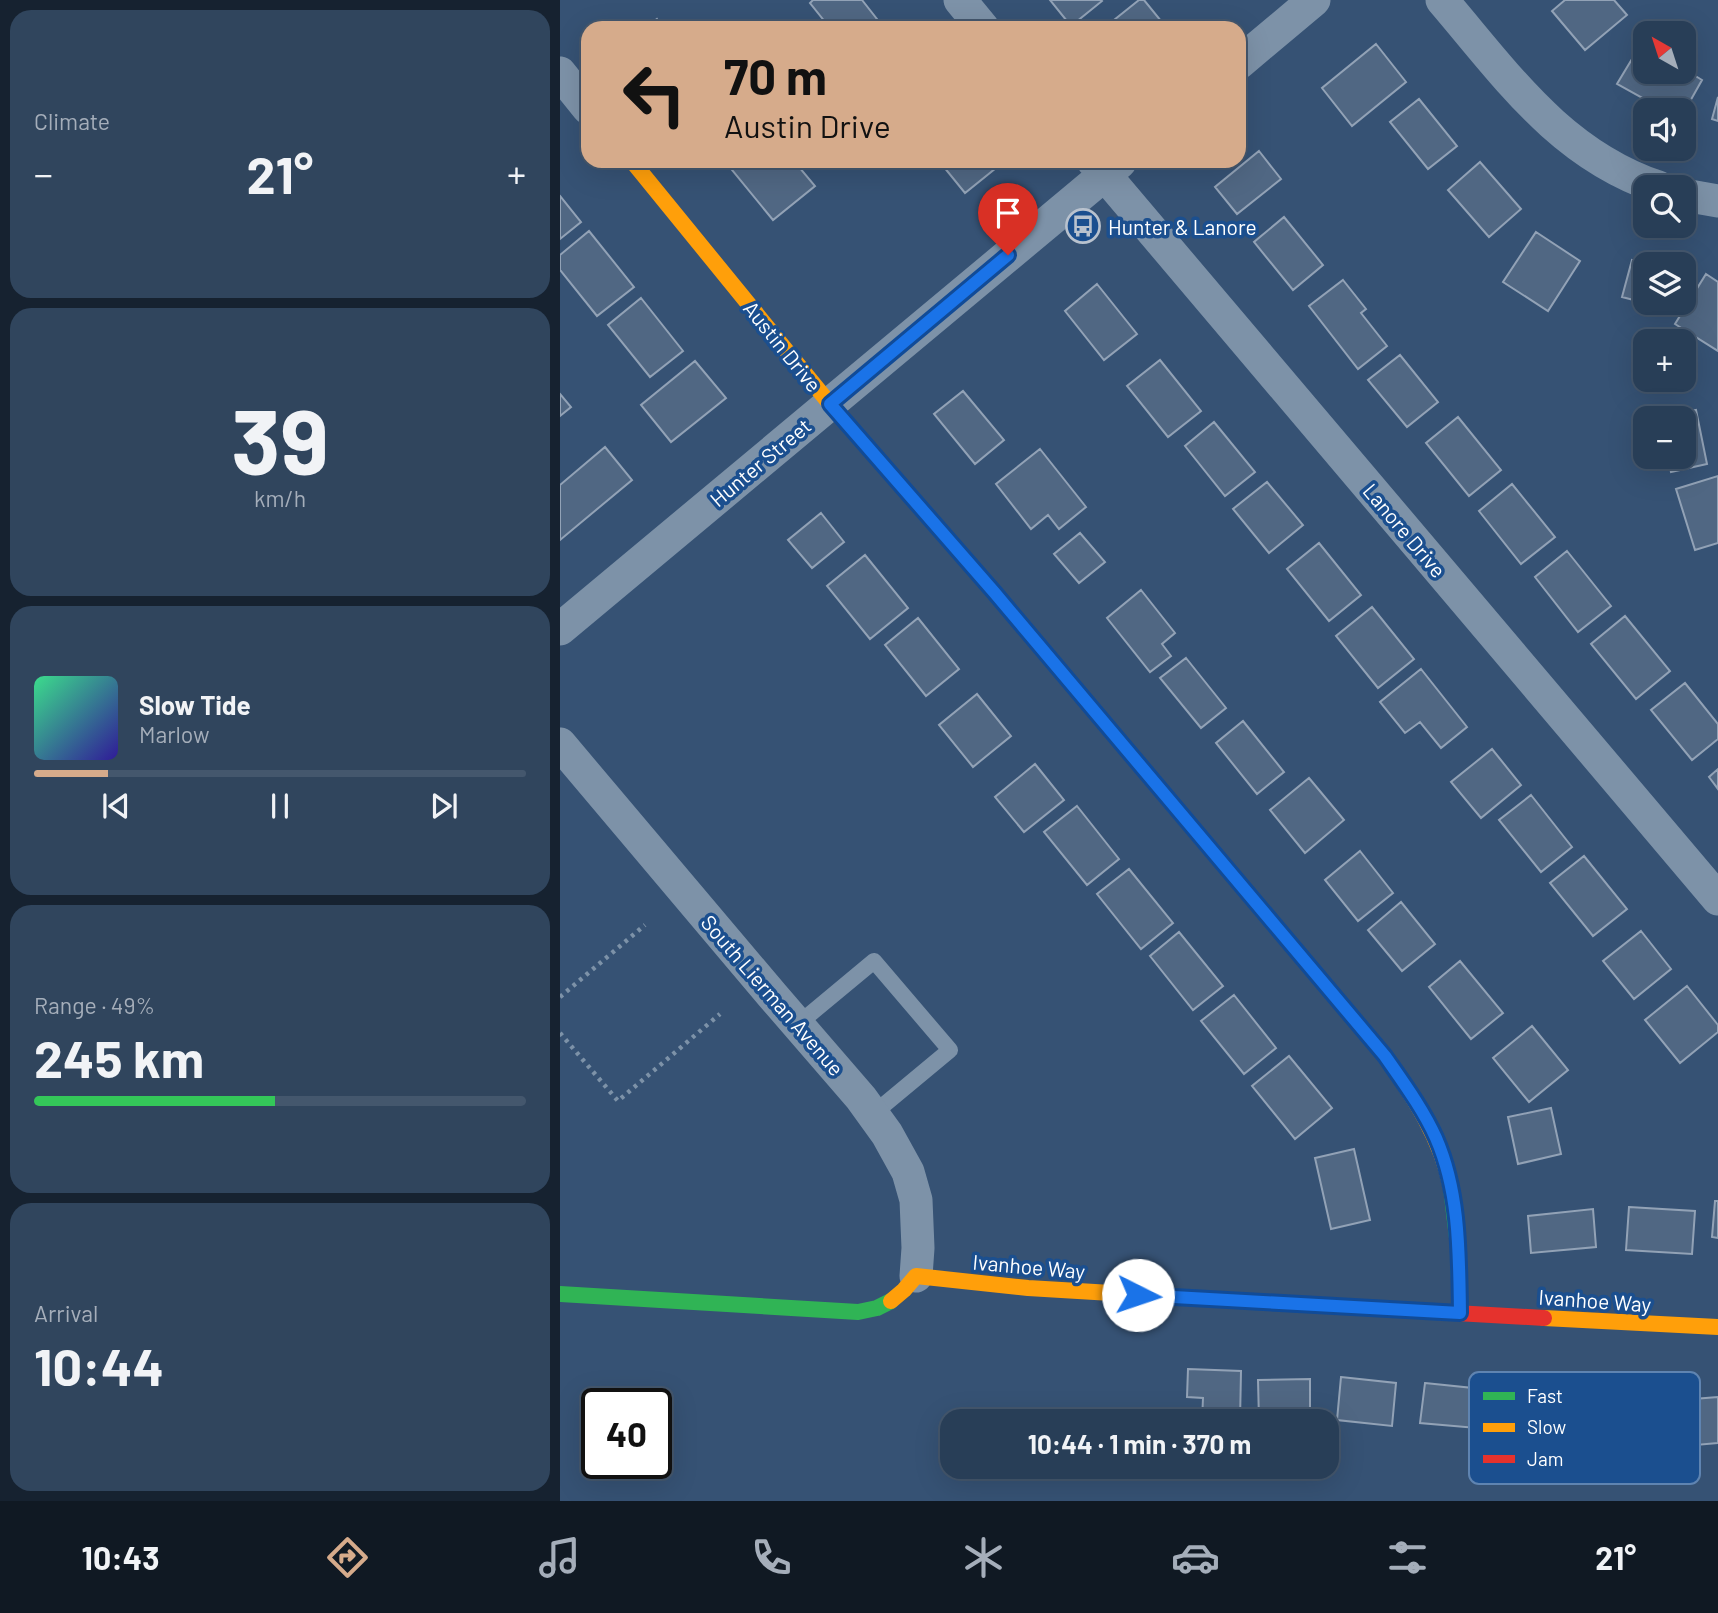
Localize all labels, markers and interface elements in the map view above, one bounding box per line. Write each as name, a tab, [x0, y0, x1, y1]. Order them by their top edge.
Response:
north arrow	[1633, 21, 1696, 84]
map controls	[1633, 21, 1696, 469]
text: 70 m	[724, 46, 827, 105]
icon: left	[609, 49, 700, 140]
button: sound	[1633, 98, 1696, 161]
text: Austin Drive	[724, 106, 891, 144]
text: Climate	[34, 107, 110, 135]
text: 21°	[247, 142, 313, 204]
text: −	[34, 150, 53, 196]
text: +	[507, 150, 526, 196]
button: search	[1633, 175, 1696, 238]
pin	[978, 183, 1038, 255]
icon: arrive	[989, 194, 1027, 232]
bus stop icon: Hunter & Lanore	[1064, 207, 1102, 245]
place label: Hunter & Lanore	[1108, 214, 1257, 239]
button: layers	[1633, 252, 1696, 315]
street label: Austin Drive	[739, 296, 827, 396]
button: +	[1633, 329, 1696, 392]
text: 39	[231, 384, 329, 493]
button: −	[1633, 406, 1696, 469]
street label: Hunter Street	[704, 413, 816, 511]
street label: Lanore Drive	[1358, 478, 1452, 582]
text: km/h	[254, 484, 306, 512]
text: Slow Tide	[139, 689, 251, 720]
text: Marlow	[139, 720, 210, 748]
icon: previous	[97, 787, 135, 825]
icon: pause	[261, 787, 299, 825]
icon: next	[425, 787, 463, 825]
street label: South Lierman Avenue	[696, 910, 850, 1080]
text: Range · 49%	[34, 991, 155, 1019]
text: 245 km	[34, 1026, 204, 1088]
street label: Ivanhoe Way	[972, 1249, 1087, 1283]
position arrow	[1101, 1258, 1175, 1332]
street label: Ivanhoe Way	[1538, 1284, 1653, 1316]
text: Arrival	[34, 1299, 98, 1327]
text: 10:44	[34, 1334, 164, 1396]
legend	[1469, 1372, 1700, 1484]
text: Fast	[1527, 1384, 1563, 1407]
speed limit sign: 40	[581, 1388, 672, 1479]
text: Slow	[1527, 1415, 1566, 1438]
text: 10:44 · 1 min · 370 m	[1028, 1428, 1251, 1459]
text: Jam	[1527, 1447, 1563, 1470]
icon: directions	[323, 1533, 372, 1582]
icon: music	[535, 1533, 584, 1582]
icon: phone	[747, 1533, 796, 1582]
icon: climate	[959, 1533, 1008, 1582]
icon: car	[1171, 1533, 1220, 1582]
icon: filters	[1383, 1533, 1432, 1582]
text: 10:43	[82, 1538, 159, 1576]
text: 21°	[1595, 1538, 1636, 1576]

